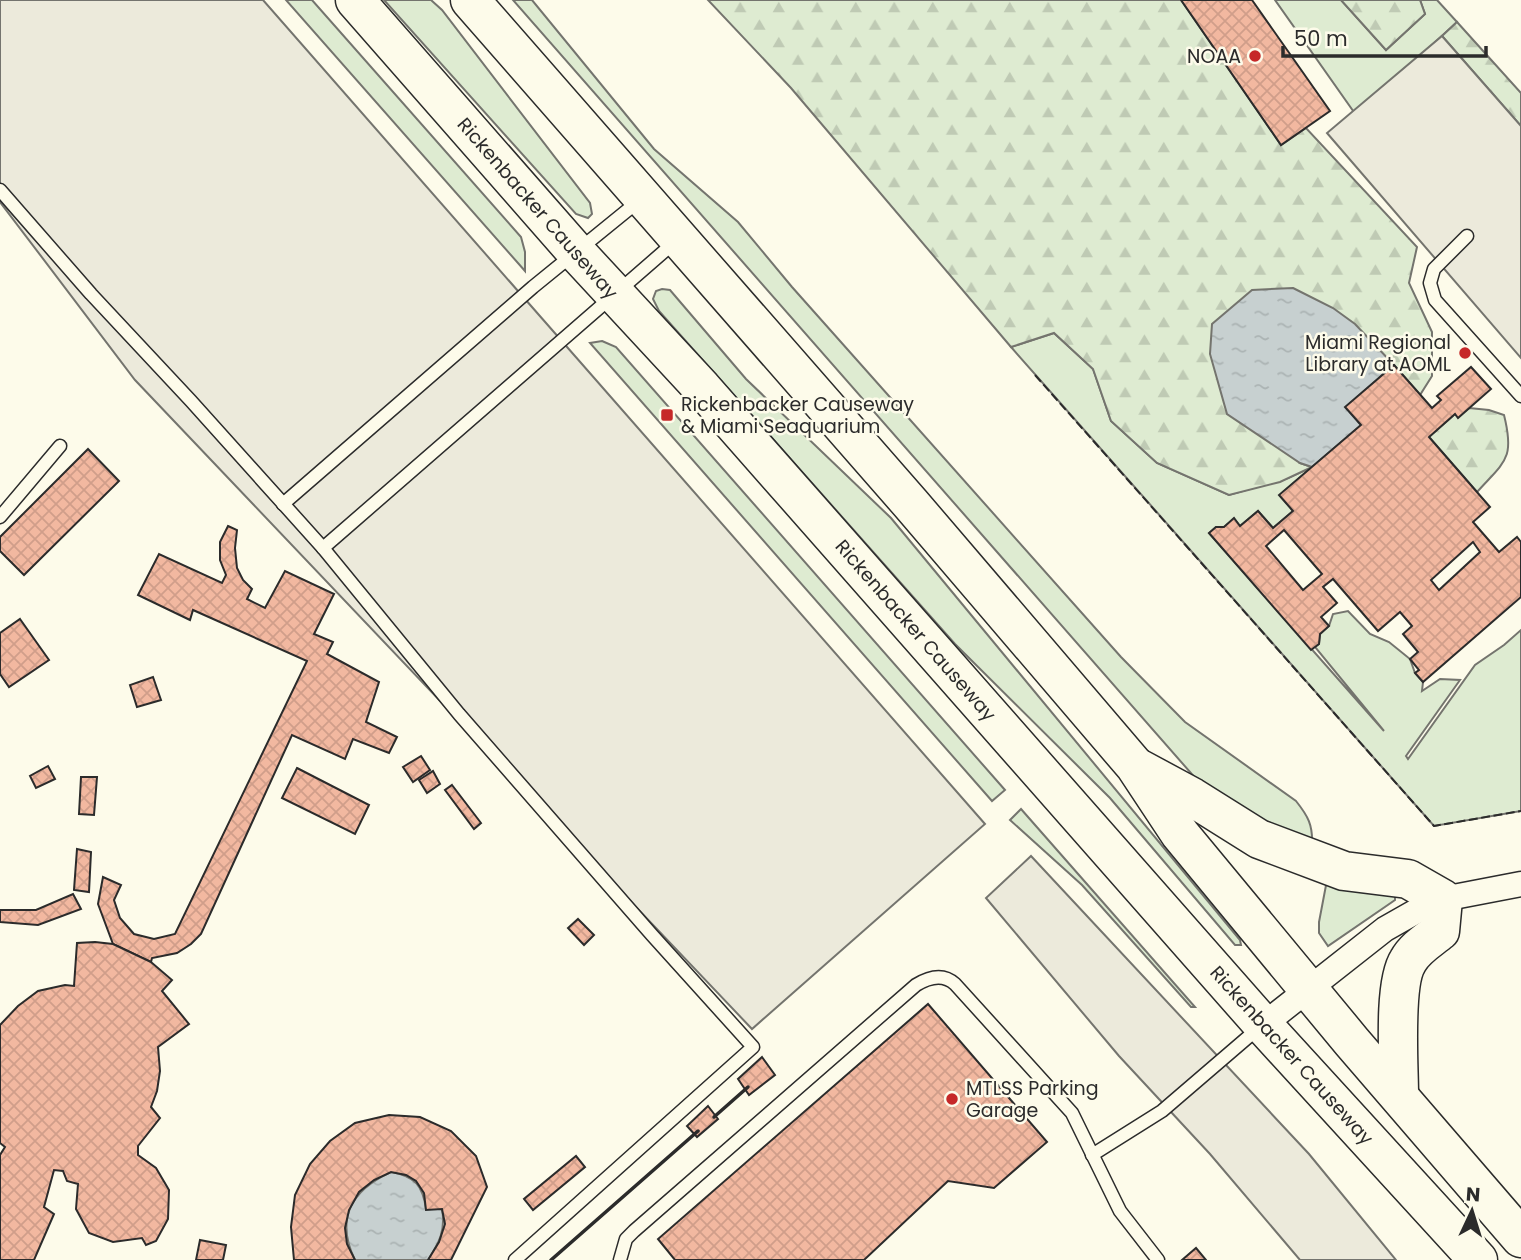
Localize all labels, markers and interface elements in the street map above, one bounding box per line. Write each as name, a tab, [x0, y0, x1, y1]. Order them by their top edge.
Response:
scale bar	[1283, 14, 1486, 58]
text: 50 m	[1294, 24, 1348, 53]
place label: NOAA	[1187, 43, 1241, 70]
marker: NOAA	[1247, 48, 1263, 64]
street label: Rickenbacker Causeway	[451, 112, 624, 305]
place label: Miami Regional Library at AOML	[1305, 329, 1451, 378]
marker: Miami Regional Library at AOML	[1457, 345, 1473, 361]
place label: Rickenbacker Causeway & Miami Seaquarium	[681, 391, 914, 440]
marker: Rickenbacker Causeway & Miami Seaquarium	[659, 407, 675, 423]
street label: Rickenbacker Causeway	[829, 534, 1002, 727]
street label: Rickenbacker Causeway	[1204, 960, 1380, 1151]
place label: MTLSS Parking Garage	[966, 1075, 1099, 1124]
marker: MTLSS Parking Garage	[944, 1091, 960, 1107]
north arrow	[1437, 1176, 1507, 1246]
text: N	[1465, 1181, 1481, 1209]

